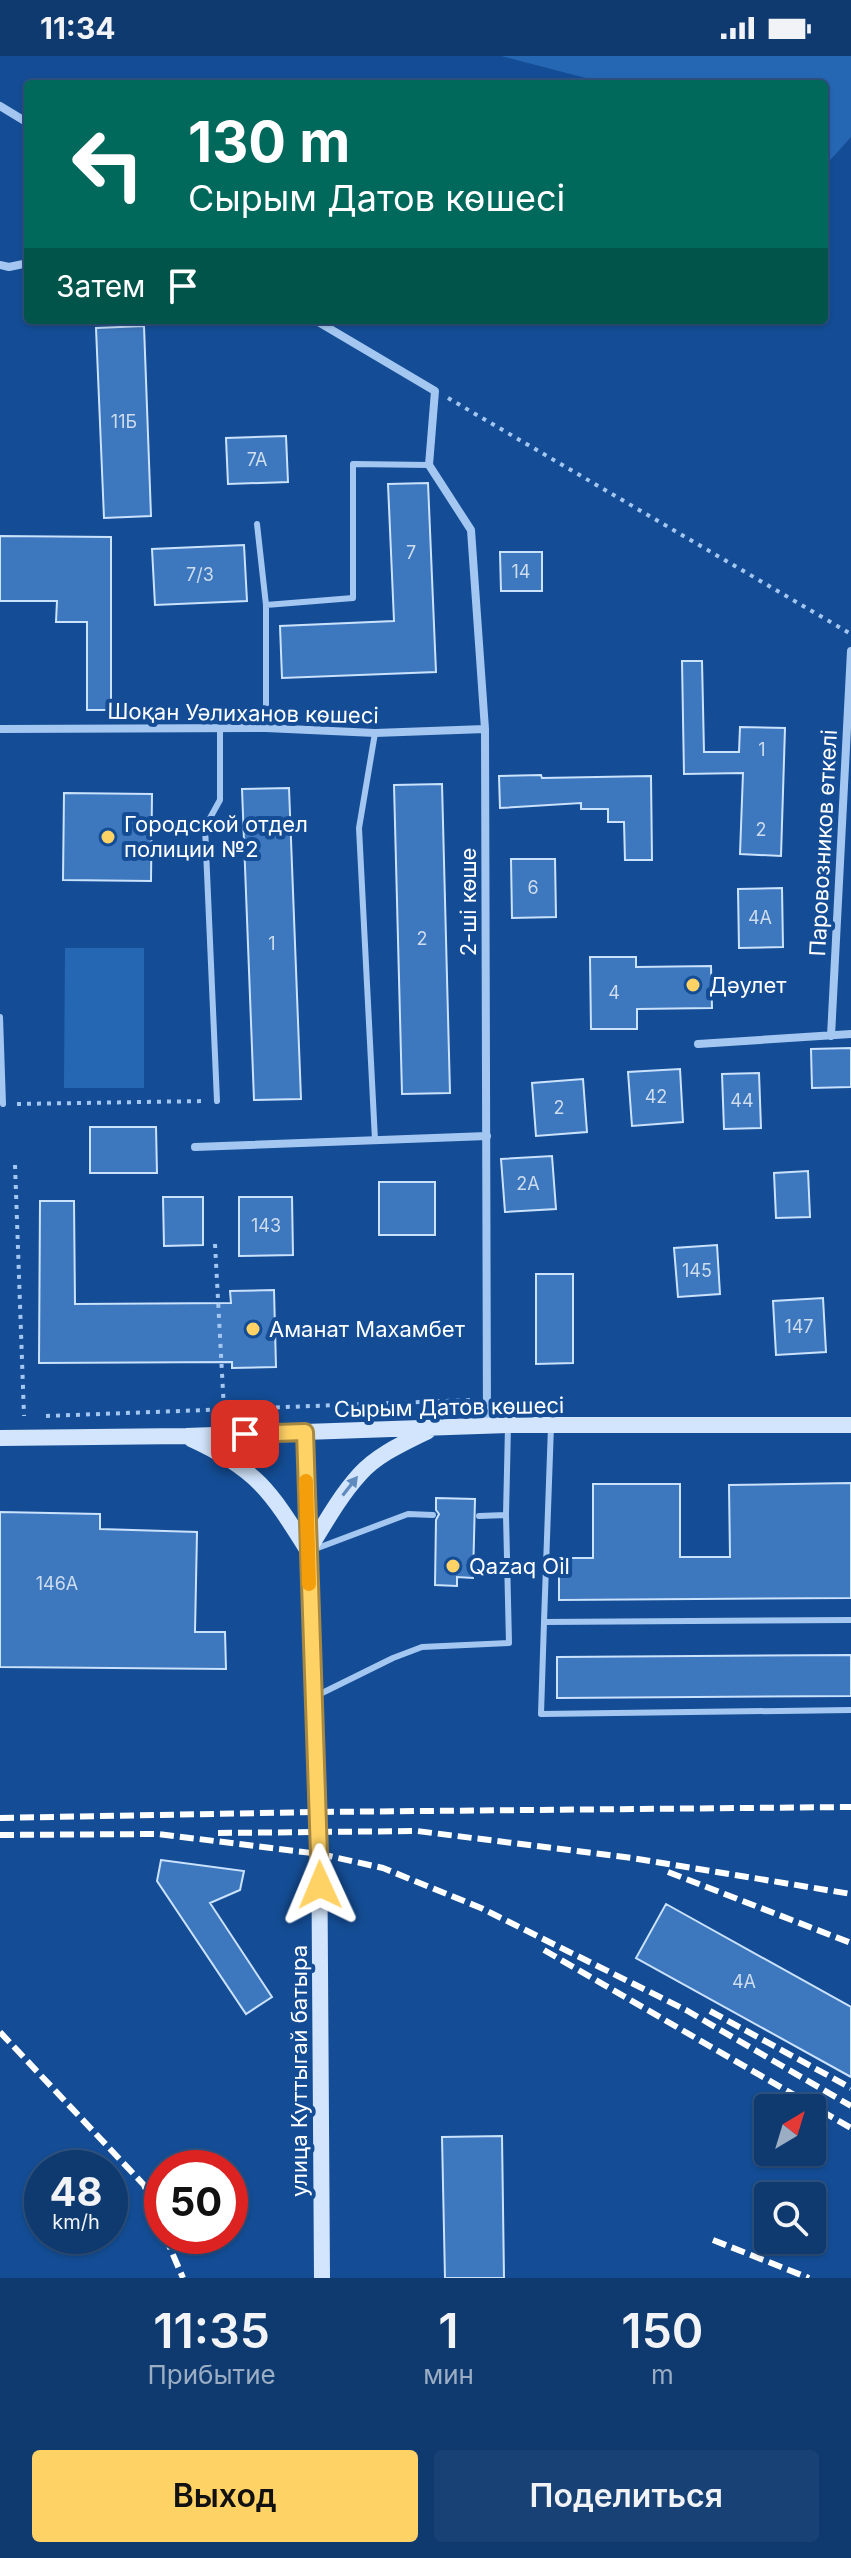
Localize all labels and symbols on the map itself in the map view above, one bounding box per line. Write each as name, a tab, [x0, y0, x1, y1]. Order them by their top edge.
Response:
house number: 11Б	[111, 411, 137, 432]
house number: 7А	[247, 449, 267, 470]
house number: 7	[406, 542, 416, 563]
house number: 14	[512, 561, 530, 582]
house number: 7/3	[186, 564, 214, 585]
street label: Шоқан Уәлиханов көшесі	[107, 698, 379, 728]
street label: Паровозников өткелі	[804, 729, 842, 957]
house number: 1	[758, 739, 766, 760]
place label: Городской отдел полиции №2	[124, 811, 308, 862]
house number: 2	[756, 819, 766, 840]
marker: Городской отдел полиции №2	[99, 828, 117, 846]
street label: 2-ші көше	[455, 848, 481, 956]
house number: 6	[527, 877, 539, 898]
house number: 4А	[748, 907, 772, 928]
house number: 2	[417, 928, 427, 949]
house number: 1	[268, 933, 276, 954]
place label: Дәулет	[709, 972, 787, 998]
marker: Дәулет	[684, 976, 702, 994]
house number: 4	[608, 982, 620, 1003]
house number: 42	[645, 1086, 667, 1107]
house number: 44	[730, 1090, 754, 1111]
house number: 2	[554, 1097, 564, 1118]
house number: 2А	[516, 1173, 540, 1194]
house number: 143	[251, 1215, 281, 1236]
house number: 145	[682, 1260, 712, 1281]
place label: Аманат Махамбет	[269, 1316, 466, 1342]
house number: 147	[784, 1316, 814, 1337]
marker: Аманат Махамбет	[244, 1320, 262, 1338]
street label: Сырым Датов көшесі	[334, 1392, 564, 1422]
pin	[211, 1400, 279, 1468]
one-way arrow	[341, 1476, 358, 1496]
place label: Qazaq Oil	[469, 1553, 570, 1579]
marker: Qazaq Oil	[444, 1557, 462, 1575]
house number: 146А	[36, 1573, 78, 1594]
position arrow	[278, 1843, 362, 1927]
street label: улица Куттыгай батыра	[286, 1945, 312, 2197]
house number: 4А	[732, 1971, 756, 1992]
north arrow	[754, 2094, 826, 2166]
speed limit sign: 50	[144, 2150, 248, 2254]

